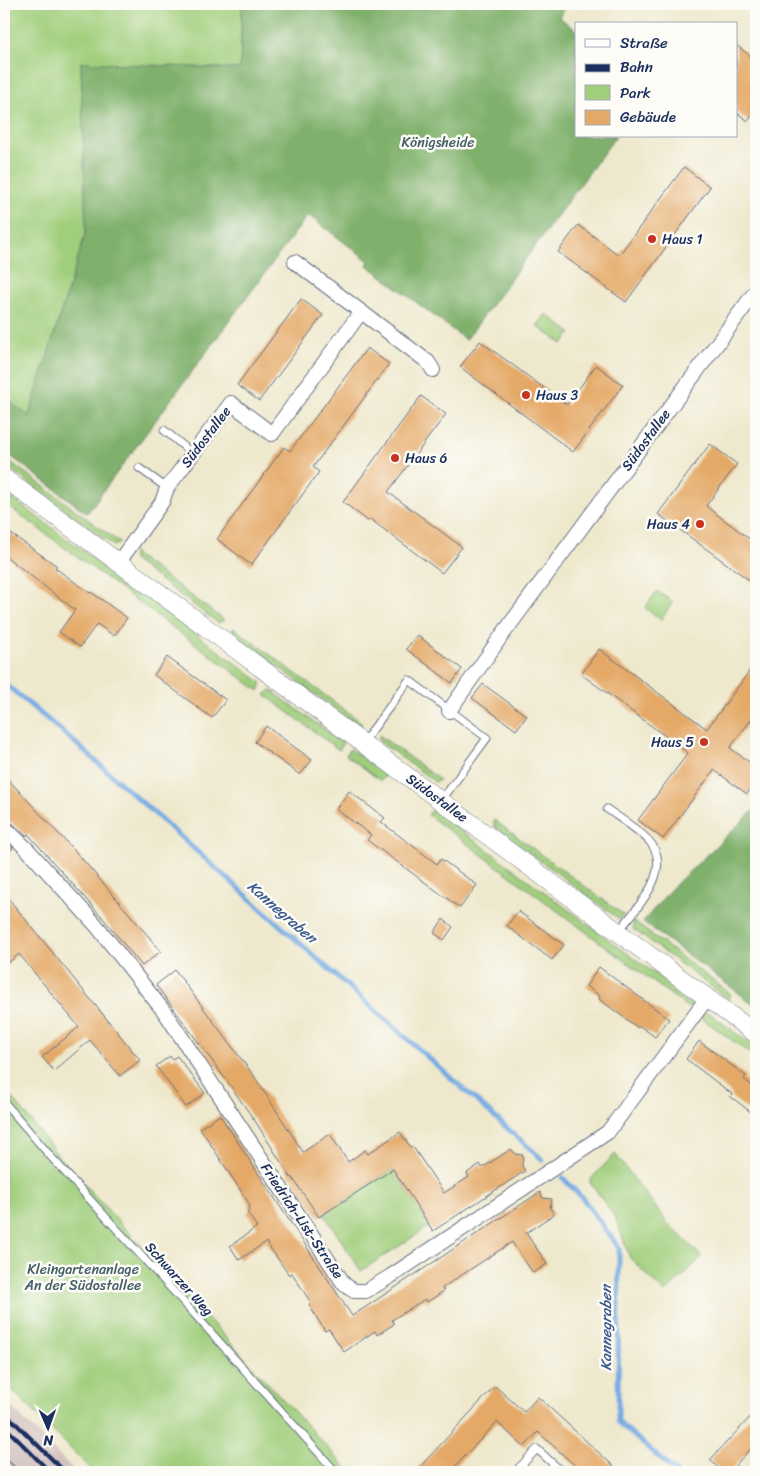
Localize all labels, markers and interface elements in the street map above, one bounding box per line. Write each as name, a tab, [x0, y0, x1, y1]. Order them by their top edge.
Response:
legend	[575, 22, 738, 138]
text: Straße	[620, 30, 668, 56]
text: Bahn	[620, 54, 653, 80]
text: Park	[620, 80, 651, 106]
text: Gebäude	[620, 104, 676, 130]
park label: Königsheide	[402, 130, 474, 155]
place label: Haus 1	[662, 227, 703, 252]
marker: Haus 1	[646, 233, 658, 245]
place label: Haus 3	[536, 383, 579, 408]
marker: Haus 3	[520, 389, 532, 401]
street label: Südostallee	[174, 401, 238, 473]
street label: Südostallee	[615, 404, 677, 476]
place label: Haus 6	[405, 446, 448, 471]
marker: Haus 6	[389, 452, 401, 464]
place label: Haus 4	[647, 512, 690, 537]
marker: Haus 4	[694, 518, 706, 530]
place label: Haus 5	[651, 730, 694, 755]
marker: Haus 5	[698, 736, 710, 748]
street label: Südostallee	[401, 767, 473, 829]
water label: Kannegraben	[241, 874, 324, 951]
street label: Friedrich-List-Straße	[254, 1158, 350, 1284]
street label: Schwarzer Weg	[138, 1236, 220, 1322]
park label: Kleingartenanlage An der Südostallee	[24, 1257, 141, 1298]
water label: Kannegraben	[593, 1283, 619, 1371]
north arrow	[22, 1404, 72, 1454]
text: N	[43, 1428, 55, 1453]

